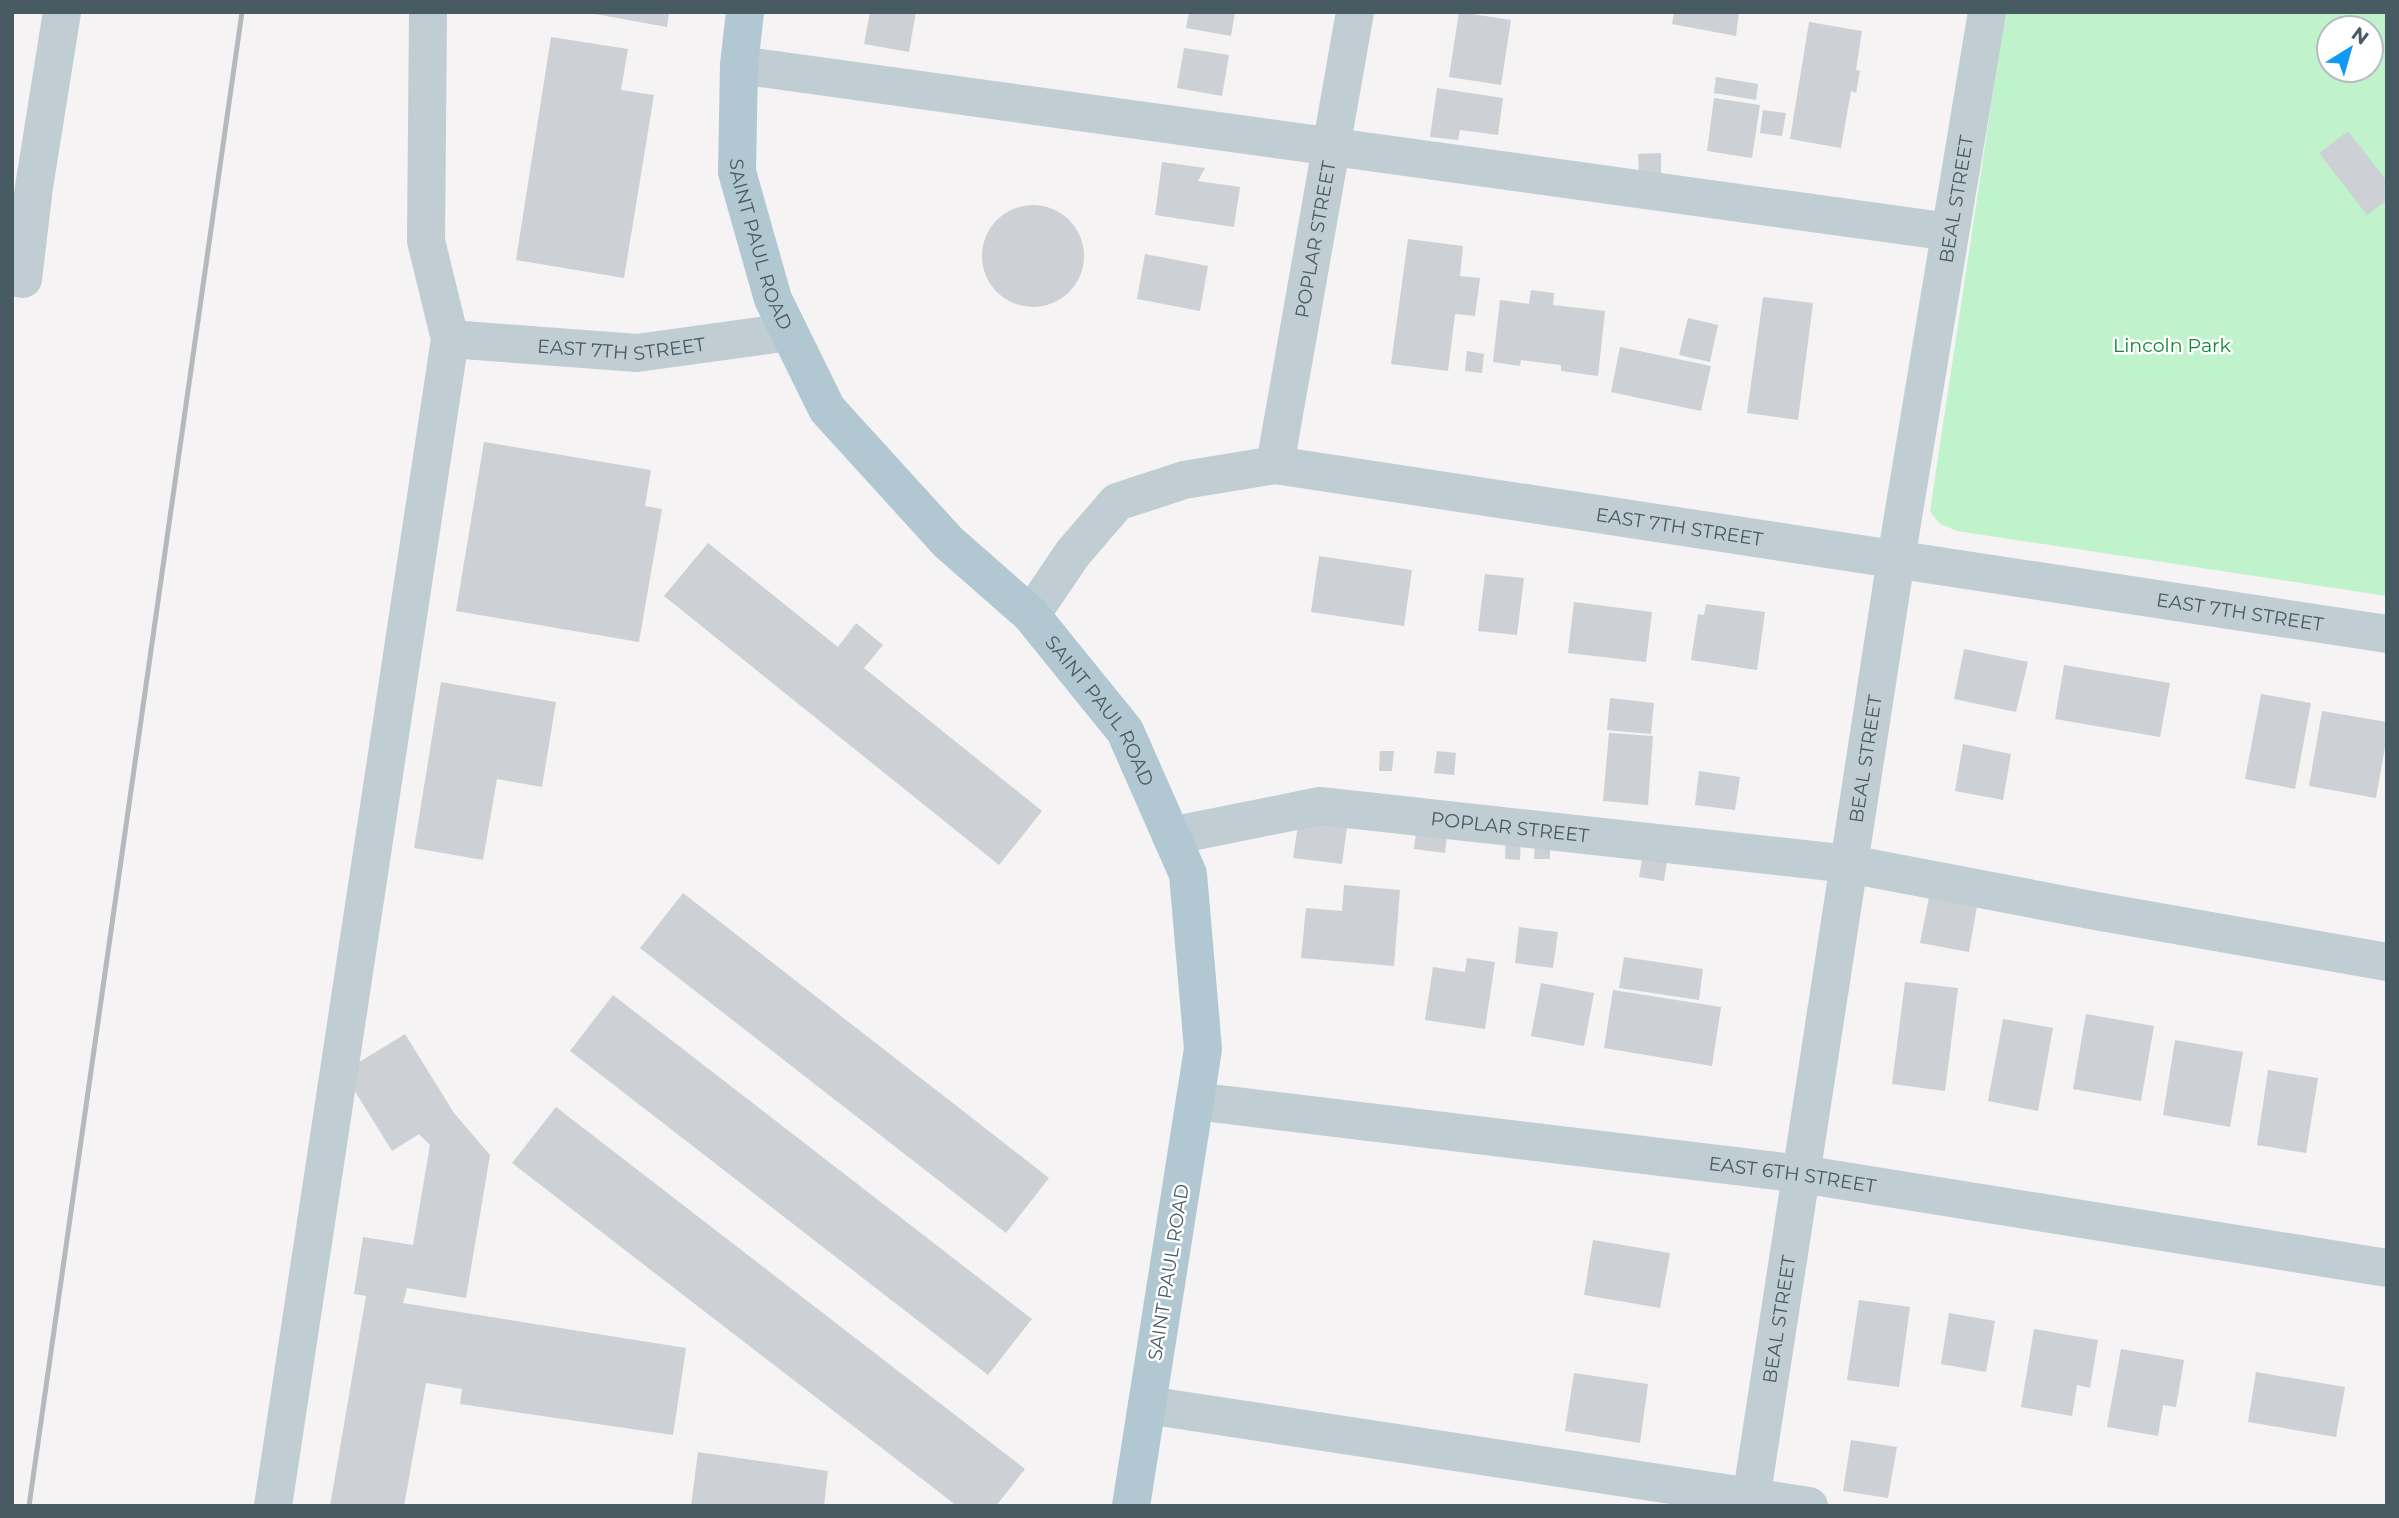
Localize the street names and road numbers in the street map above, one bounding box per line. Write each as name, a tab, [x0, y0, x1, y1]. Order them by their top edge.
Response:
street label: BEAL STREET	[1934, 133, 1978, 265]
street label: SAINT PAUL ROAD	[725, 158, 797, 334]
street label: POPLAR STREET	[1290, 159, 1340, 320]
street label: EAST 7TH STREET	[536, 333, 707, 365]
street label: EAST 7TH STREET	[1594, 503, 1765, 551]
street label: EAST 7TH STREET	[2155, 588, 2325, 636]
street label: SAINT PAUL ROAD	[1040, 631, 1159, 790]
street label: BEAL STREET	[1844, 693, 1887, 825]
street label: POPLAR STREET	[1429, 807, 1590, 847]
street label: EAST 6TH STREET	[1707, 1152, 1878, 1198]
street label: SAINT PAUL ROAD	[1143, 1182, 1194, 1362]
street label: BEAL STREET	[1758, 1254, 1801, 1385]

